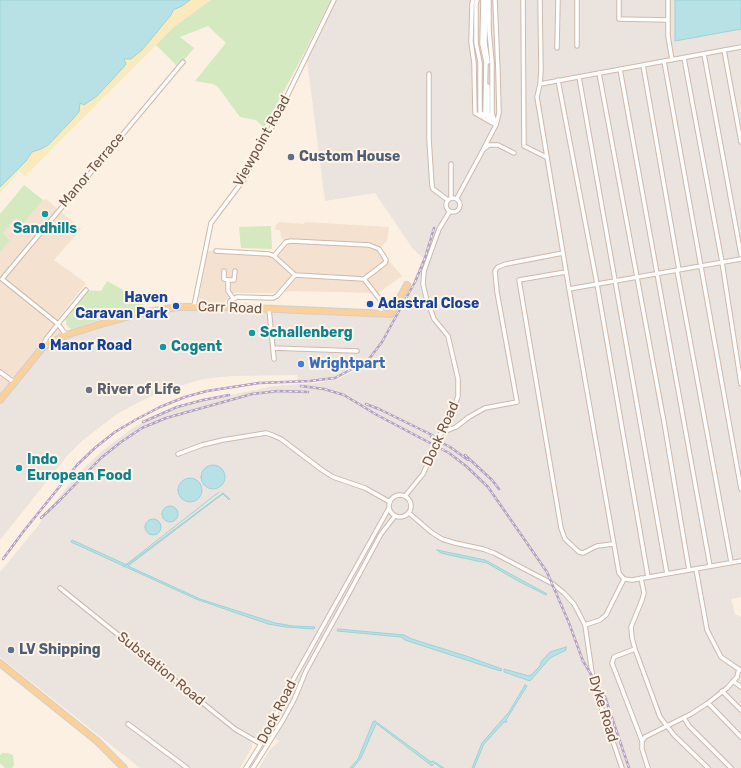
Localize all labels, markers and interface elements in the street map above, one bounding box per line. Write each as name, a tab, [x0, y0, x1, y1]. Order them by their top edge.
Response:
street label: Viewpoint Road	[230, 92, 294, 190]
street label: Manor Terrace	[56, 129, 128, 211]
place label: Custom House	[299, 149, 400, 165]
marker: Custom House	[286, 152, 296, 162]
marker: Sandhills	[40, 209, 50, 219]
place label: Sandhills	[13, 221, 77, 237]
place label: Haven Caravan Park	[75, 290, 168, 322]
place label: Adastral Close	[378, 296, 479, 312]
street label: Carr Road	[198, 298, 262, 318]
marker: Adastral Close	[365, 299, 375, 309]
marker: Haven Caravan Park	[171, 301, 181, 311]
place label: Schallenberg	[260, 325, 353, 341]
marker: Schallenberg	[247, 328, 257, 338]
place label: Manor Road	[50, 338, 132, 354]
place label: Cogent	[171, 339, 222, 355]
marker: Manor Road	[37, 341, 47, 351]
marker: Cogent	[158, 342, 168, 352]
place label: Wrightpart	[309, 356, 385, 372]
marker: Wrightpart	[296, 359, 306, 369]
place label: River of Life	[97, 382, 181, 398]
marker: River of Life	[84, 385, 94, 395]
street label: Dock Road	[419, 399, 463, 469]
place label: Indo European Food	[27, 452, 132, 484]
marker: Indo European Food	[14, 463, 24, 473]
street label: Substation Road	[114, 629, 208, 709]
place label: LV Shipping	[19, 642, 101, 658]
marker: LV Shipping	[6, 645, 16, 655]
street label: Dyke Road	[585, 674, 621, 744]
street label: Dock Road	[254, 677, 300, 747]

